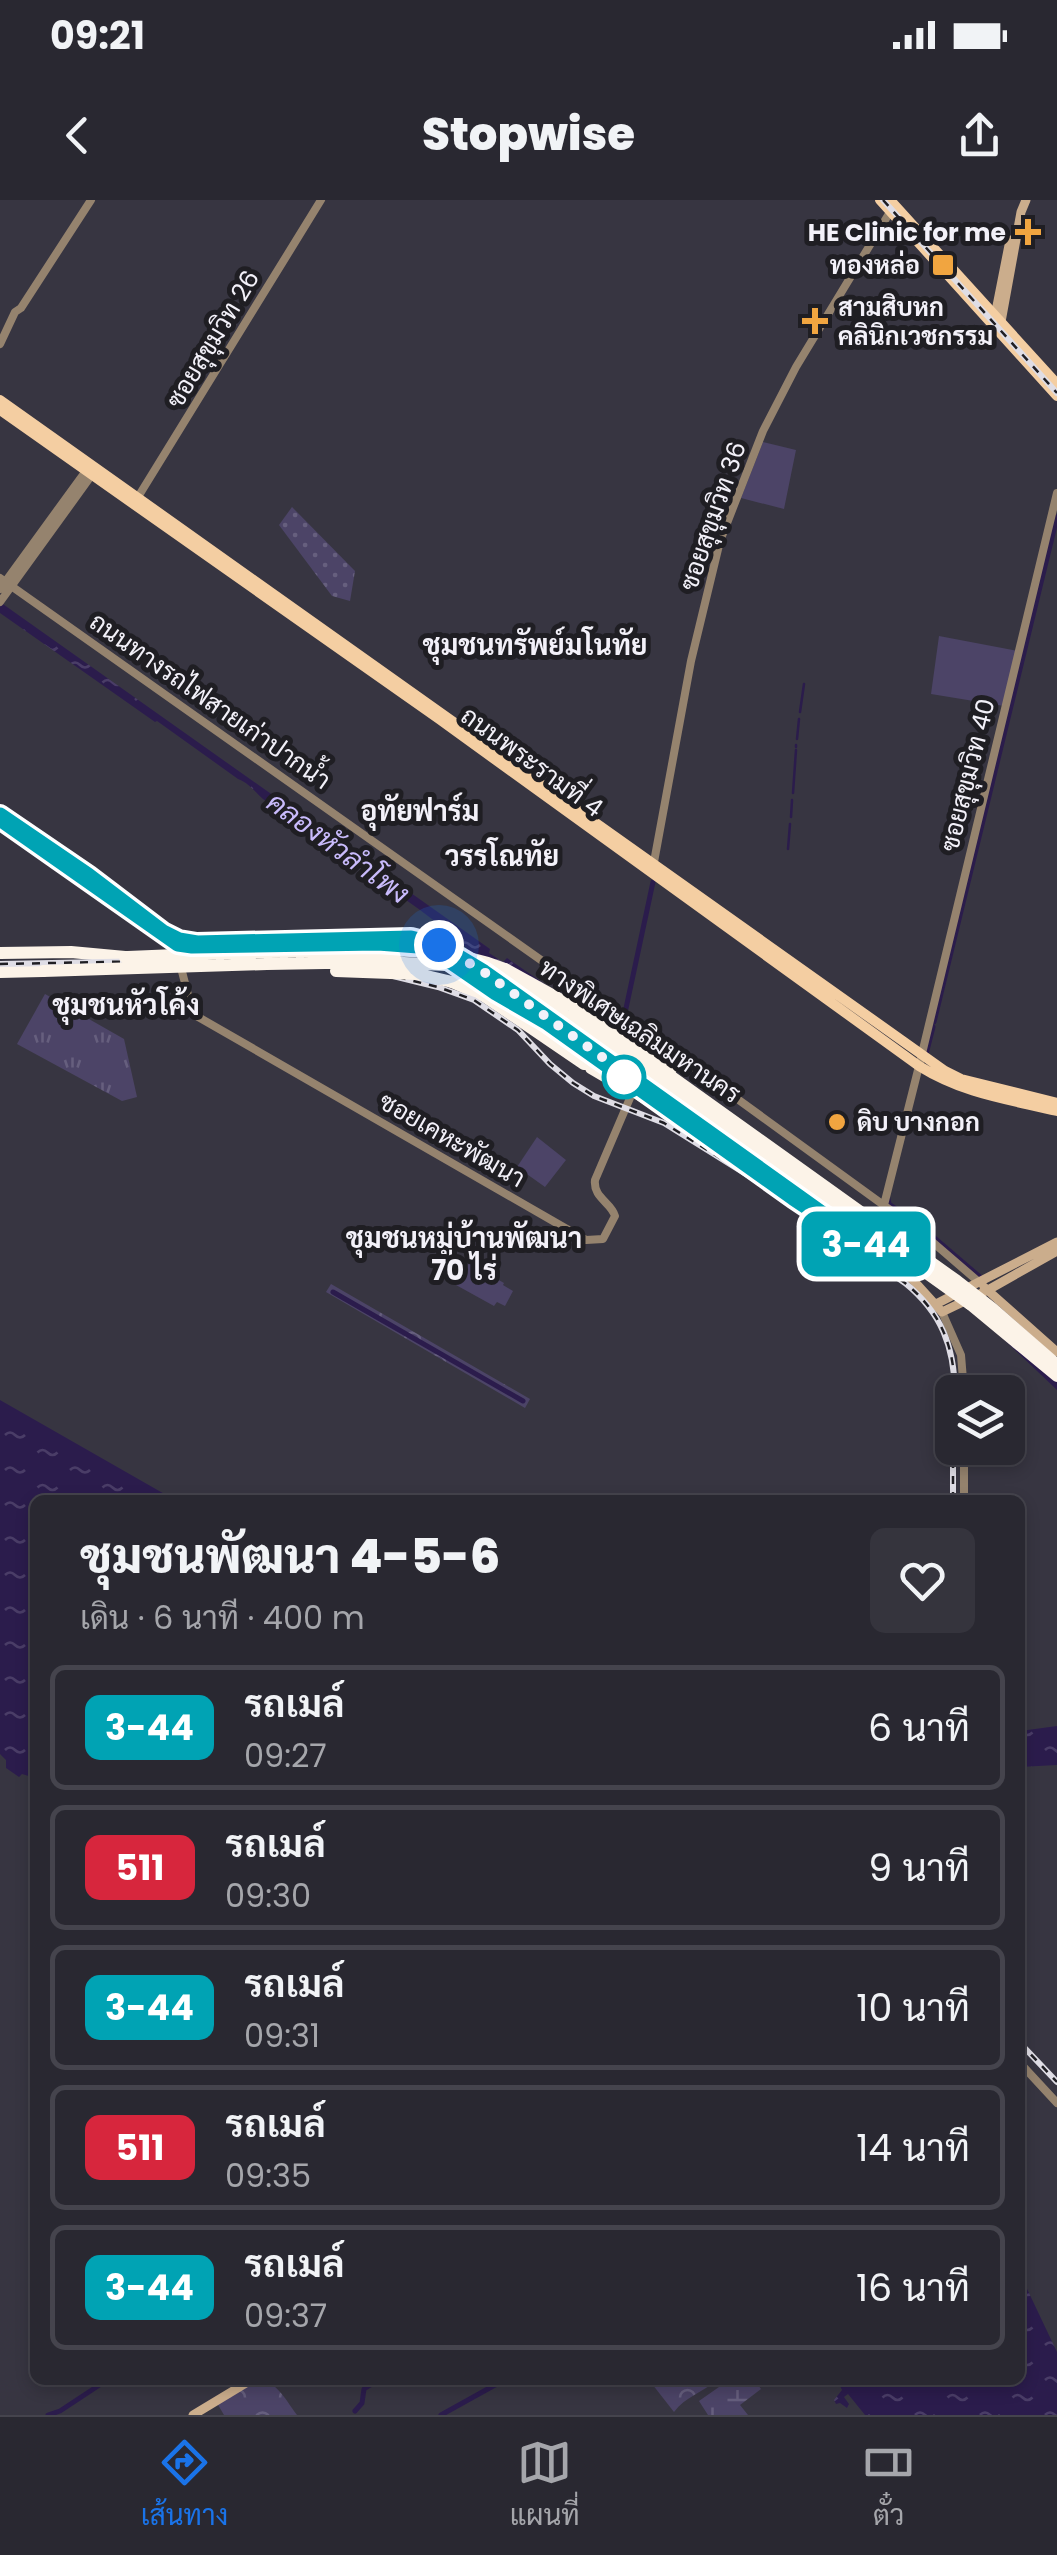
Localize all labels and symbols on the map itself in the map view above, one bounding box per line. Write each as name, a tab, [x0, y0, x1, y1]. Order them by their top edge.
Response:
place label: HE Clinic for me	[808, 215, 1006, 250]
marker: HE Clinic for me	[1015, 219, 1041, 245]
place label: ทองหล่อ	[830, 248, 920, 283]
marker: ทองหล่อ	[930, 252, 956, 278]
street label: ซอยสุขุมวิท 26	[158, 263, 268, 415]
place label: สามสิบหก คลินิกเวชกรรม	[838, 290, 993, 354]
marker: สามสิบหก คลินิกเวชกรรม	[802, 308, 828, 334]
street label: ซอยสุขุมวิท 36	[671, 437, 755, 595]
street label: ถนนทางรถไฟสายเก่าปากน้ำ	[82, 601, 340, 798]
district label: ชุมชนทรัพย์มโนทัย	[422, 626, 648, 665]
street label: ถนนพระรามที่ 4	[454, 694, 613, 826]
street label: ซอยสุขุมวิท 40	[932, 695, 1004, 855]
water label: คลองหัวลำโพง	[259, 783, 417, 913]
district label: อุทัยฟาร์ม	[361, 792, 479, 831]
district label: วรรโณทัย	[445, 837, 559, 876]
your location	[414, 920, 464, 970]
street label: ทางพิเศษเฉลิมมหานคร	[532, 951, 748, 1111]
district label: ชุมชนหัวโค้ง	[52, 986, 200, 1025]
unlabelled marker	[603, 1056, 645, 1098]
street label: ซอยเคหะพัฒนา	[373, 1084, 531, 1196]
place label: ดิบ บางกอก	[857, 1105, 980, 1140]
marker: ดิบ บางกอก	[826, 1111, 848, 1133]
line badge: 3-44	[796, 1212, 936, 1276]
district label: ชุมชนหมู่บ้านพัฒนา 70 ไร่	[346, 1219, 582, 1290]

